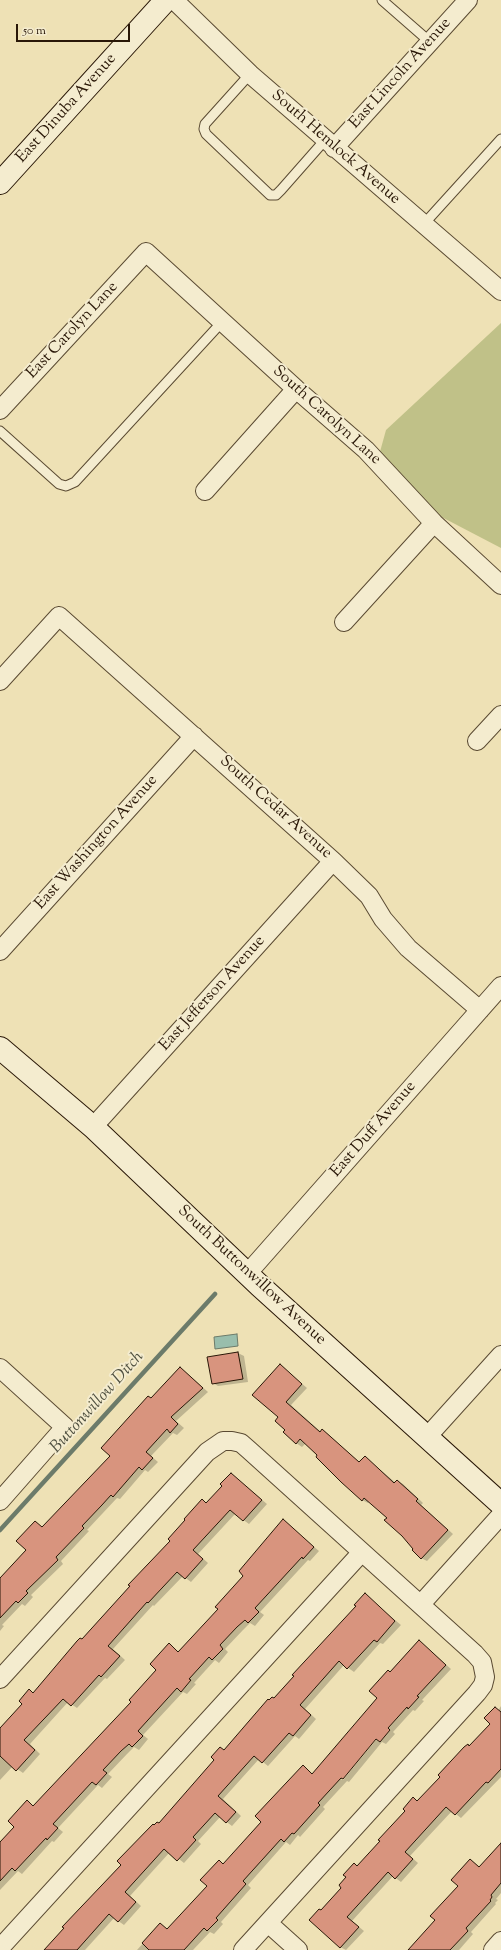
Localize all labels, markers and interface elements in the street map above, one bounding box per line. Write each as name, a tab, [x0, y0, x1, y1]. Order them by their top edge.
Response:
street label: East Lincoln Avenue	[346, 15, 456, 133]
scale bar	[18, 16, 132, 42]
text: 50 m	[23, 22, 46, 40]
street label: East Dinuba Avenue	[13, 50, 121, 168]
street label: South Hemlock Avenue	[266, 87, 404, 209]
street label: East Carolyn Lane	[23, 279, 123, 383]
street label: South Carolyn Lane	[268, 362, 384, 470]
street label: South Cedar Avenue	[215, 752, 335, 864]
street label: East Washington Avenue	[32, 772, 162, 914]
street label: East Jefferson Avenue	[156, 932, 270, 1056]
street label: East Duff Avenue	[327, 1078, 421, 1182]
street label: South Buttonwillow Avenue	[173, 1202, 329, 1350]
water label: Buttonwillow Ditch	[47, 1348, 149, 1458]

